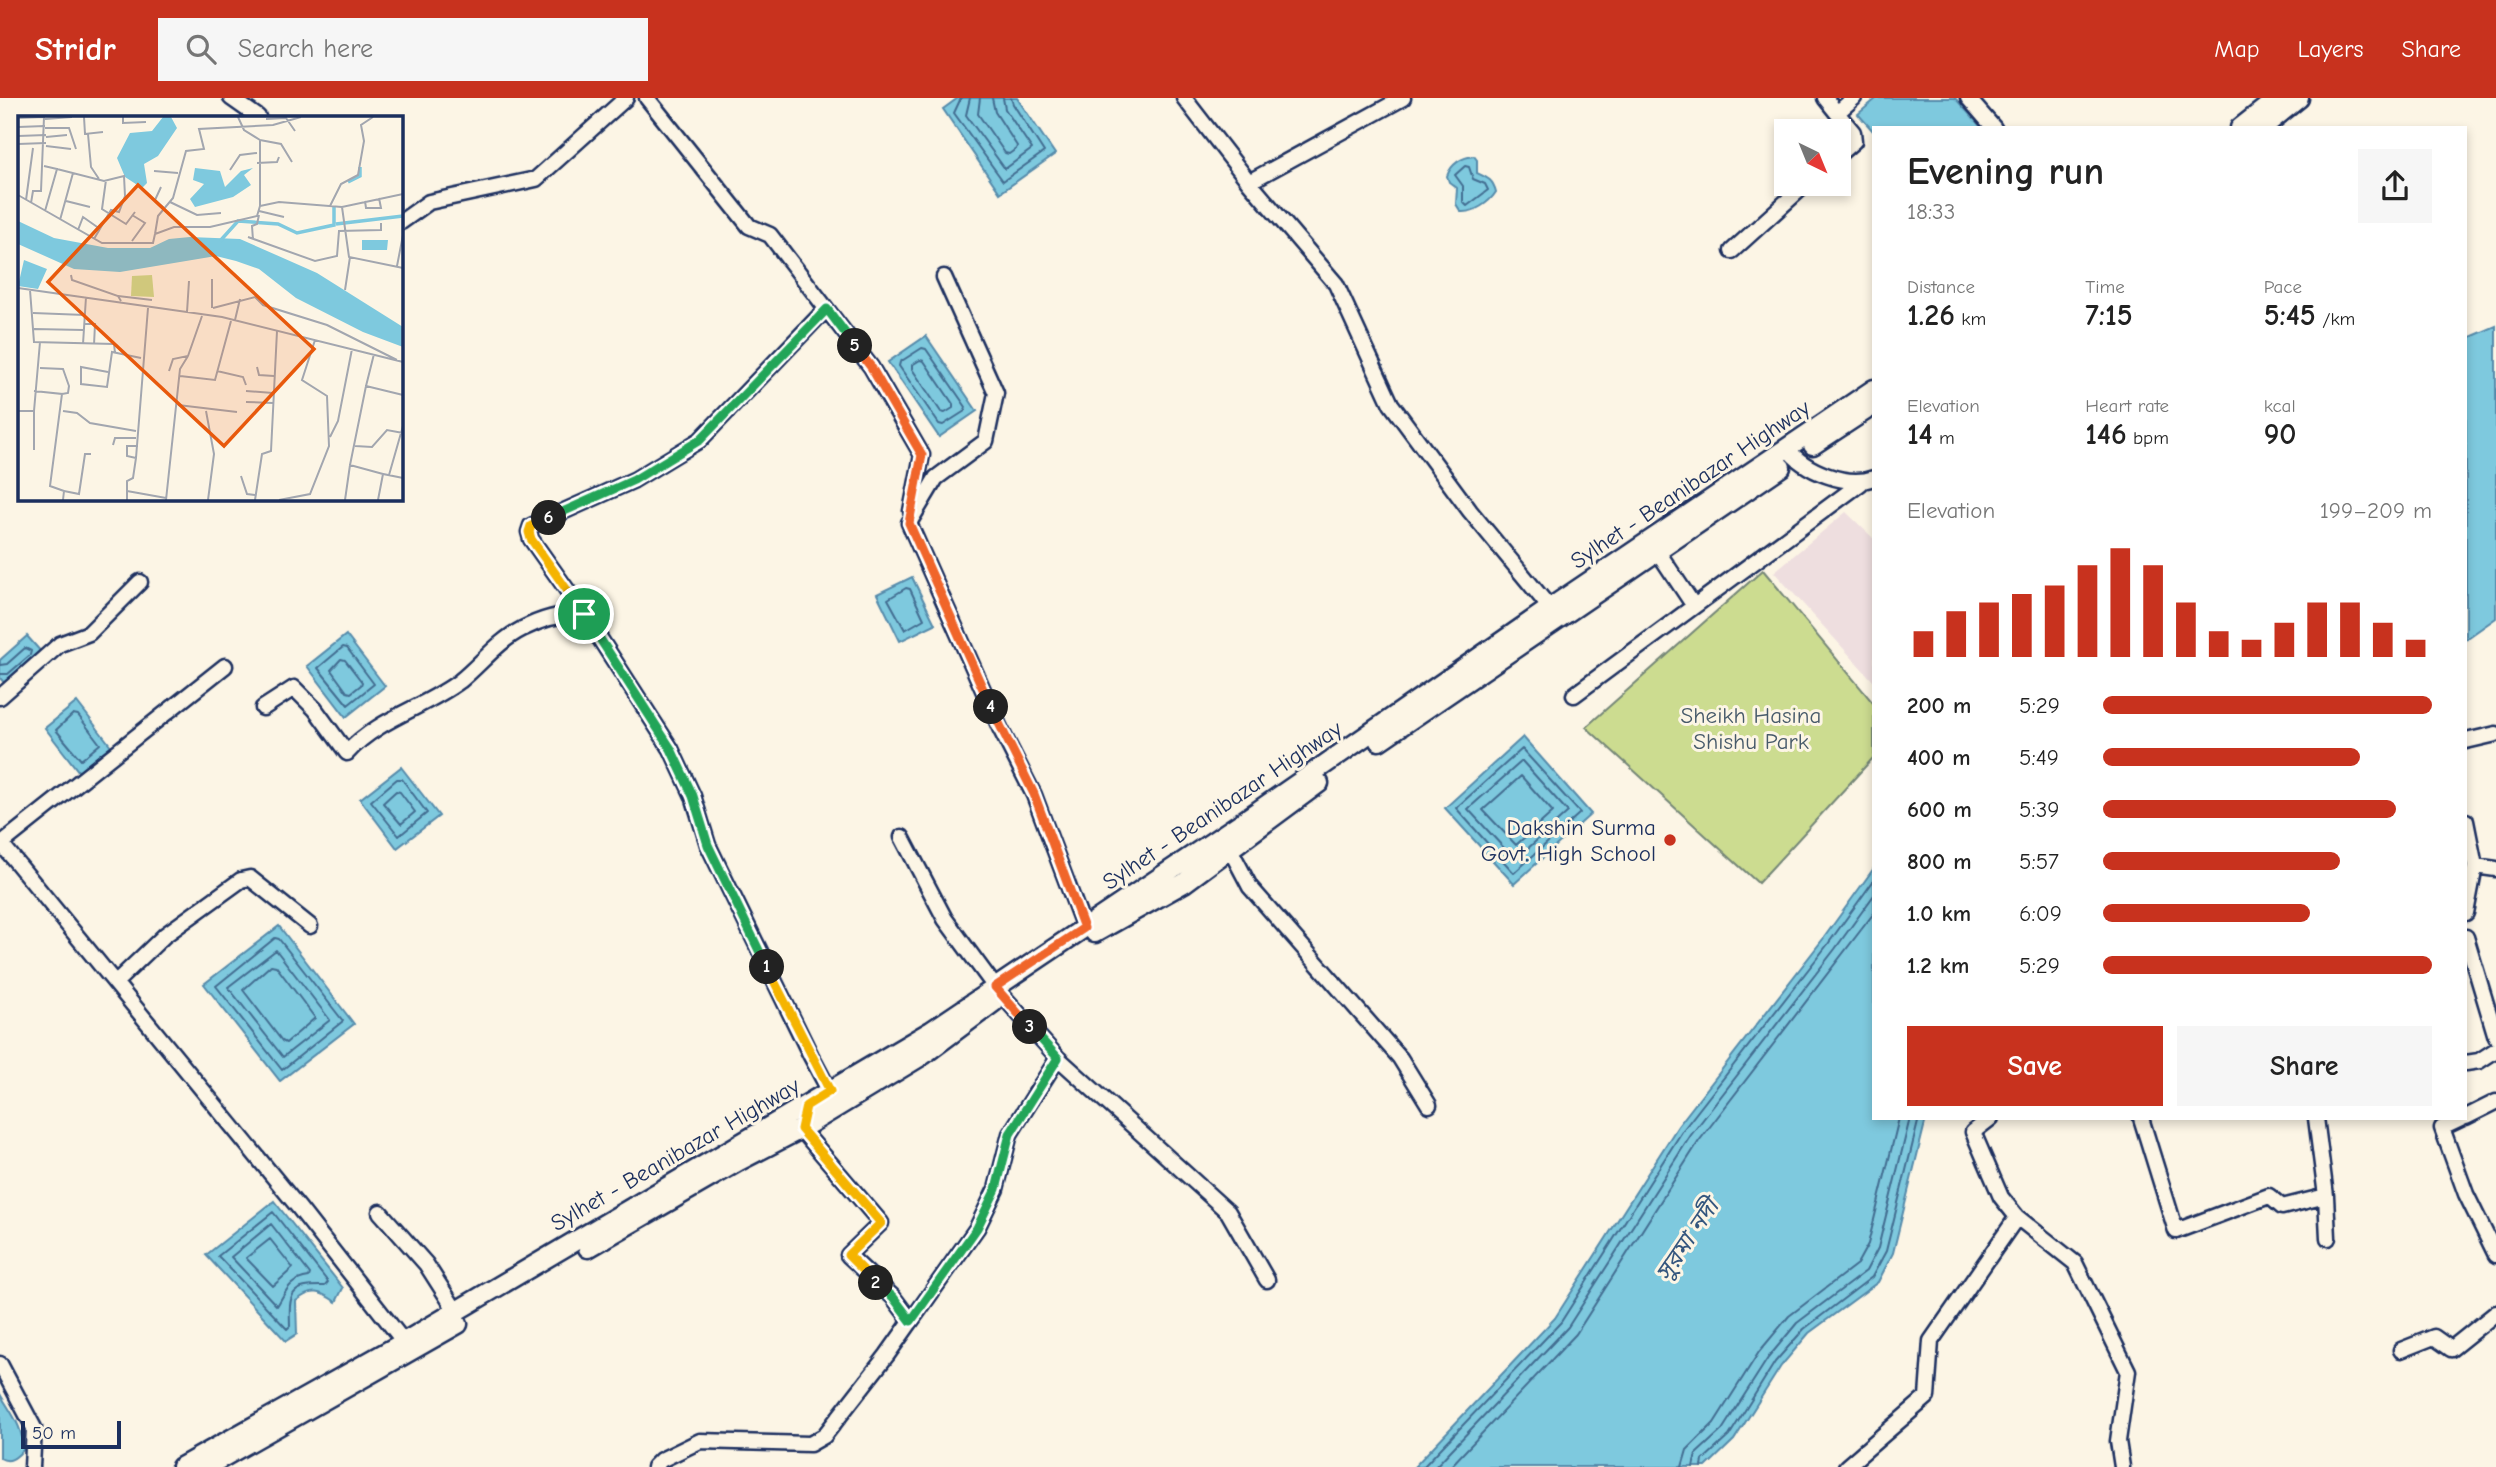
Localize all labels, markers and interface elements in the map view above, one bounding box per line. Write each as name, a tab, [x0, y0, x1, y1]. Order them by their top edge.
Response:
search box	[158, 18, 648, 81]
text: Stridr	[35, 30, 116, 68]
icon: search	[182, 30, 220, 68]
text: Search here	[238, 34, 373, 64]
text: Map	[2214, 35, 2260, 63]
text: Layers	[2298, 35, 2363, 63]
text: Share	[2401, 35, 2461, 63]
inset map	[18, 116, 402, 500]
north arrow	[1774, 119, 1852, 196]
map controls	[1774, 119, 1851, 196]
button: share	[2358, 149, 2432, 223]
text: Evening run	[1907, 150, 2104, 194]
text: 18:33	[1907, 198, 1955, 225]
text: Distance	[1907, 276, 1975, 298]
text: Time	[2085, 276, 2125, 298]
text: Pace	[2264, 276, 2302, 298]
text: 1.26	[1907, 298, 1955, 333]
text: 7:15	[2085, 298, 2133, 333]
text: 5:45	[2264, 298, 2316, 333]
text: km	[1955, 308, 1986, 330]
text: /km	[2316, 308, 2355, 330]
pin: 5	[838, 328, 872, 364]
text: 5	[849, 334, 860, 356]
street label: Sylhet - Beanibazar Highway	[1565, 394, 1816, 575]
text: Elevation	[1907, 395, 1980, 417]
text: Heart rate	[2085, 395, 2169, 417]
text: kcal	[2264, 395, 2296, 417]
text: 14	[1907, 417, 1933, 452]
text: 146	[2085, 417, 2127, 452]
text: 90	[2264, 417, 2297, 452]
text: m	[1933, 427, 1955, 449]
text: bpm	[2127, 427, 2169, 449]
text: Elevation	[1907, 497, 1995, 524]
text: 199–209 m	[2320, 497, 2432, 524]
pin: 6	[532, 500, 566, 536]
text: 6	[544, 506, 553, 528]
pin	[554, 584, 614, 644]
icon: arrive	[565, 595, 603, 633]
pin: 4	[974, 690, 1009, 724]
text: 200 m	[1907, 692, 1971, 719]
text: 5:29	[2019, 692, 2060, 719]
text: 4	[986, 695, 995, 717]
park label: Sheikh Hasina Shishu Park	[1681, 702, 1821, 755]
street label: Sylhet - Beanibazar Highway	[1097, 715, 1348, 896]
text: 400 m	[1907, 744, 1971, 771]
text: 5:49	[2019, 744, 2059, 771]
text: 600 m	[1907, 796, 1972, 823]
text: 5:39	[2019, 796, 2059, 823]
place label: Dakshin Surma Govt. High School	[1481, 814, 1656, 867]
marker: Dakshin Surma Govt. High School	[1662, 832, 1678, 848]
text: 800 m	[1907, 848, 1972, 875]
text: 5:57	[2019, 848, 2059, 875]
text: 1.0 km	[1907, 900, 1971, 927]
text: 6:09	[2019, 900, 2062, 927]
pin: 1	[750, 950, 784, 984]
text: 1.2 km	[1907, 952, 1969, 979]
text: 5:29	[2019, 952, 2060, 979]
text: 1	[763, 955, 770, 977]
pin: 3	[1012, 1010, 1048, 1044]
text: 3	[1025, 1015, 1034, 1037]
button: Save	[1907, 1026, 2163, 1106]
button: Share	[2177, 1026, 2432, 1106]
street label: Sylhet - Beanibazar Highway	[546, 1072, 805, 1237]
water label: সুরমা নদী	[1650, 1190, 1727, 1286]
pin: 2	[858, 1266, 894, 1300]
text: 2	[871, 1271, 880, 1293]
scale bar	[21, 1418, 121, 1450]
text: 50 m	[32, 1422, 76, 1444]

